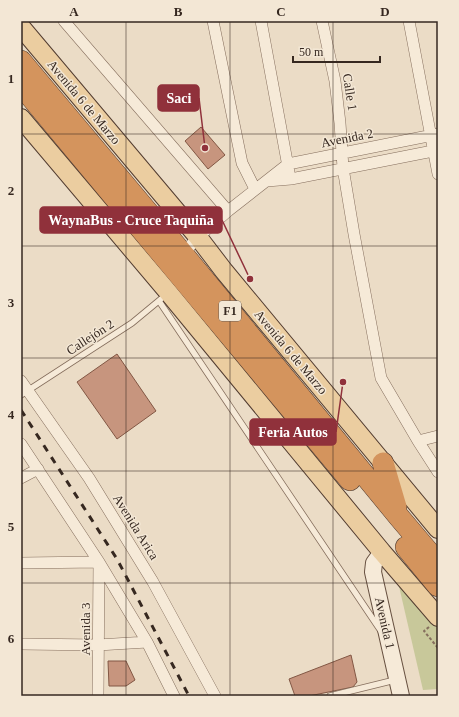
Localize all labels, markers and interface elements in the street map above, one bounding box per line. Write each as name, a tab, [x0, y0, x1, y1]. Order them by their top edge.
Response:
text: A	[69, 4, 79, 19]
text: B	[174, 4, 183, 19]
text: C	[276, 4, 286, 19]
text: D	[380, 4, 390, 19]
scale bar	[293, 38, 380, 64]
text: 50 m	[299, 45, 324, 59]
street label: Avenida 6 de Marzo	[44, 57, 124, 147]
text: 1	[8, 71, 14, 86]
street label: Calle 1	[340, 72, 360, 112]
callout: Saci	[158, 85, 199, 111]
text: Saci	[167, 91, 192, 106]
street label: Avenida 2	[320, 126, 374, 150]
text: 2	[8, 183, 14, 198]
callout: WaynaBus - Cruce Taquiña	[40, 207, 222, 233]
text: WaynaBus - Cruce Taquiña	[48, 213, 214, 228]
text: 3	[8, 295, 15, 310]
road number: F1	[219, 301, 241, 321]
street label: Avenida 6 de Marzo	[251, 307, 331, 397]
street label: Callejón 2	[63, 316, 117, 358]
text: 4	[8, 407, 15, 422]
callout: Feria Autos	[250, 419, 336, 445]
text: Feria Autos	[258, 425, 328, 440]
street label: Avenida Arica	[110, 491, 162, 563]
text: 5	[8, 519, 15, 534]
street label: Avenida 1	[372, 596, 398, 650]
street label: Avenida 3	[78, 603, 93, 655]
text: 6	[8, 631, 15, 646]

